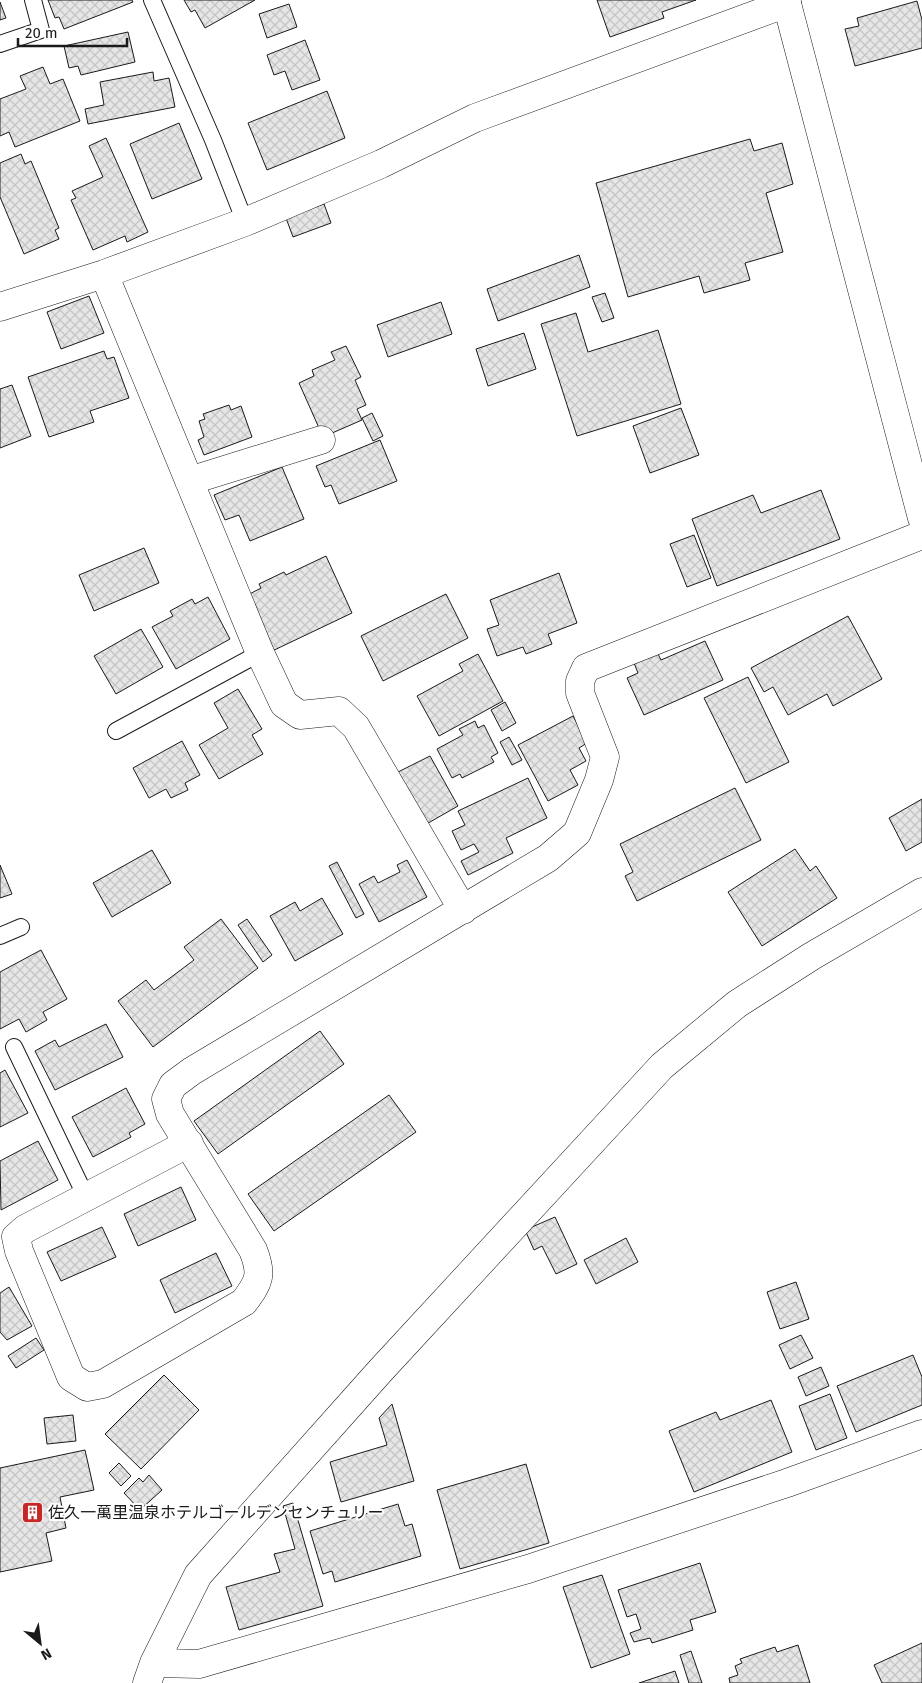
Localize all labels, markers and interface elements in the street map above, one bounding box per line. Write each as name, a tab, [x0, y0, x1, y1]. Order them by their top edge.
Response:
scale bar	[18, 15, 126, 47]
text: 20 m	[25, 24, 58, 42]
building icon: 佐久一萬里温泉ホテルゴールデンセンチュリー	[20, 1500, 44, 1524]
place label: 佐久一萬里温泉ホテルゴールデンセンチュリー	[48, 1503, 384, 1522]
north arrow	[15, 1618, 65, 1668]
text: N	[38, 1644, 54, 1664]

